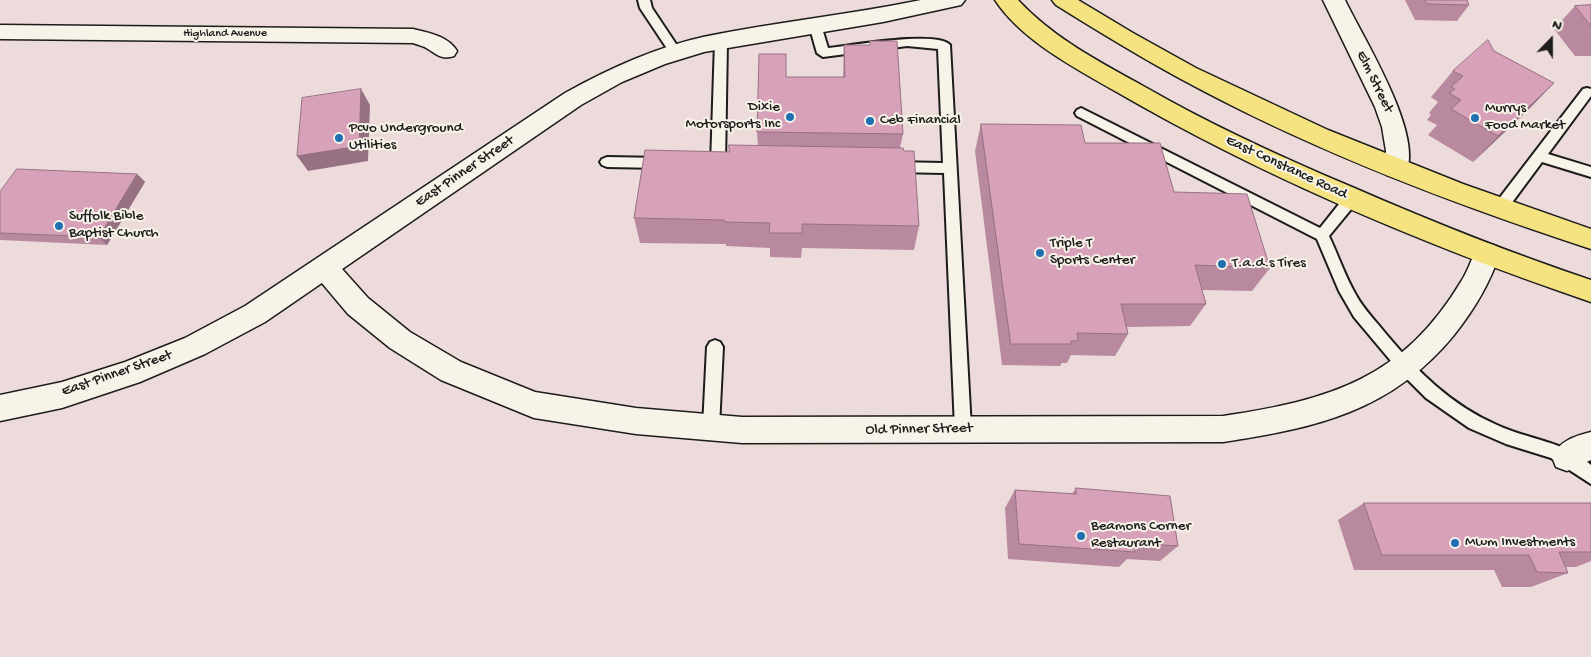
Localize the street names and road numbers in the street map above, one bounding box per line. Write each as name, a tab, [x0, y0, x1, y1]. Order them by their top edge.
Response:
street label: Highland Avenue	[183, 27, 267, 41]
street label: Elm Street	[1351, 48, 1397, 116]
street label: East Pinner Street	[412, 132, 518, 212]
street label: East Constance Road	[1222, 132, 1350, 204]
street label: East Pinner Street	[60, 347, 174, 401]
street label: Old Pinner Street	[865, 420, 973, 440]

